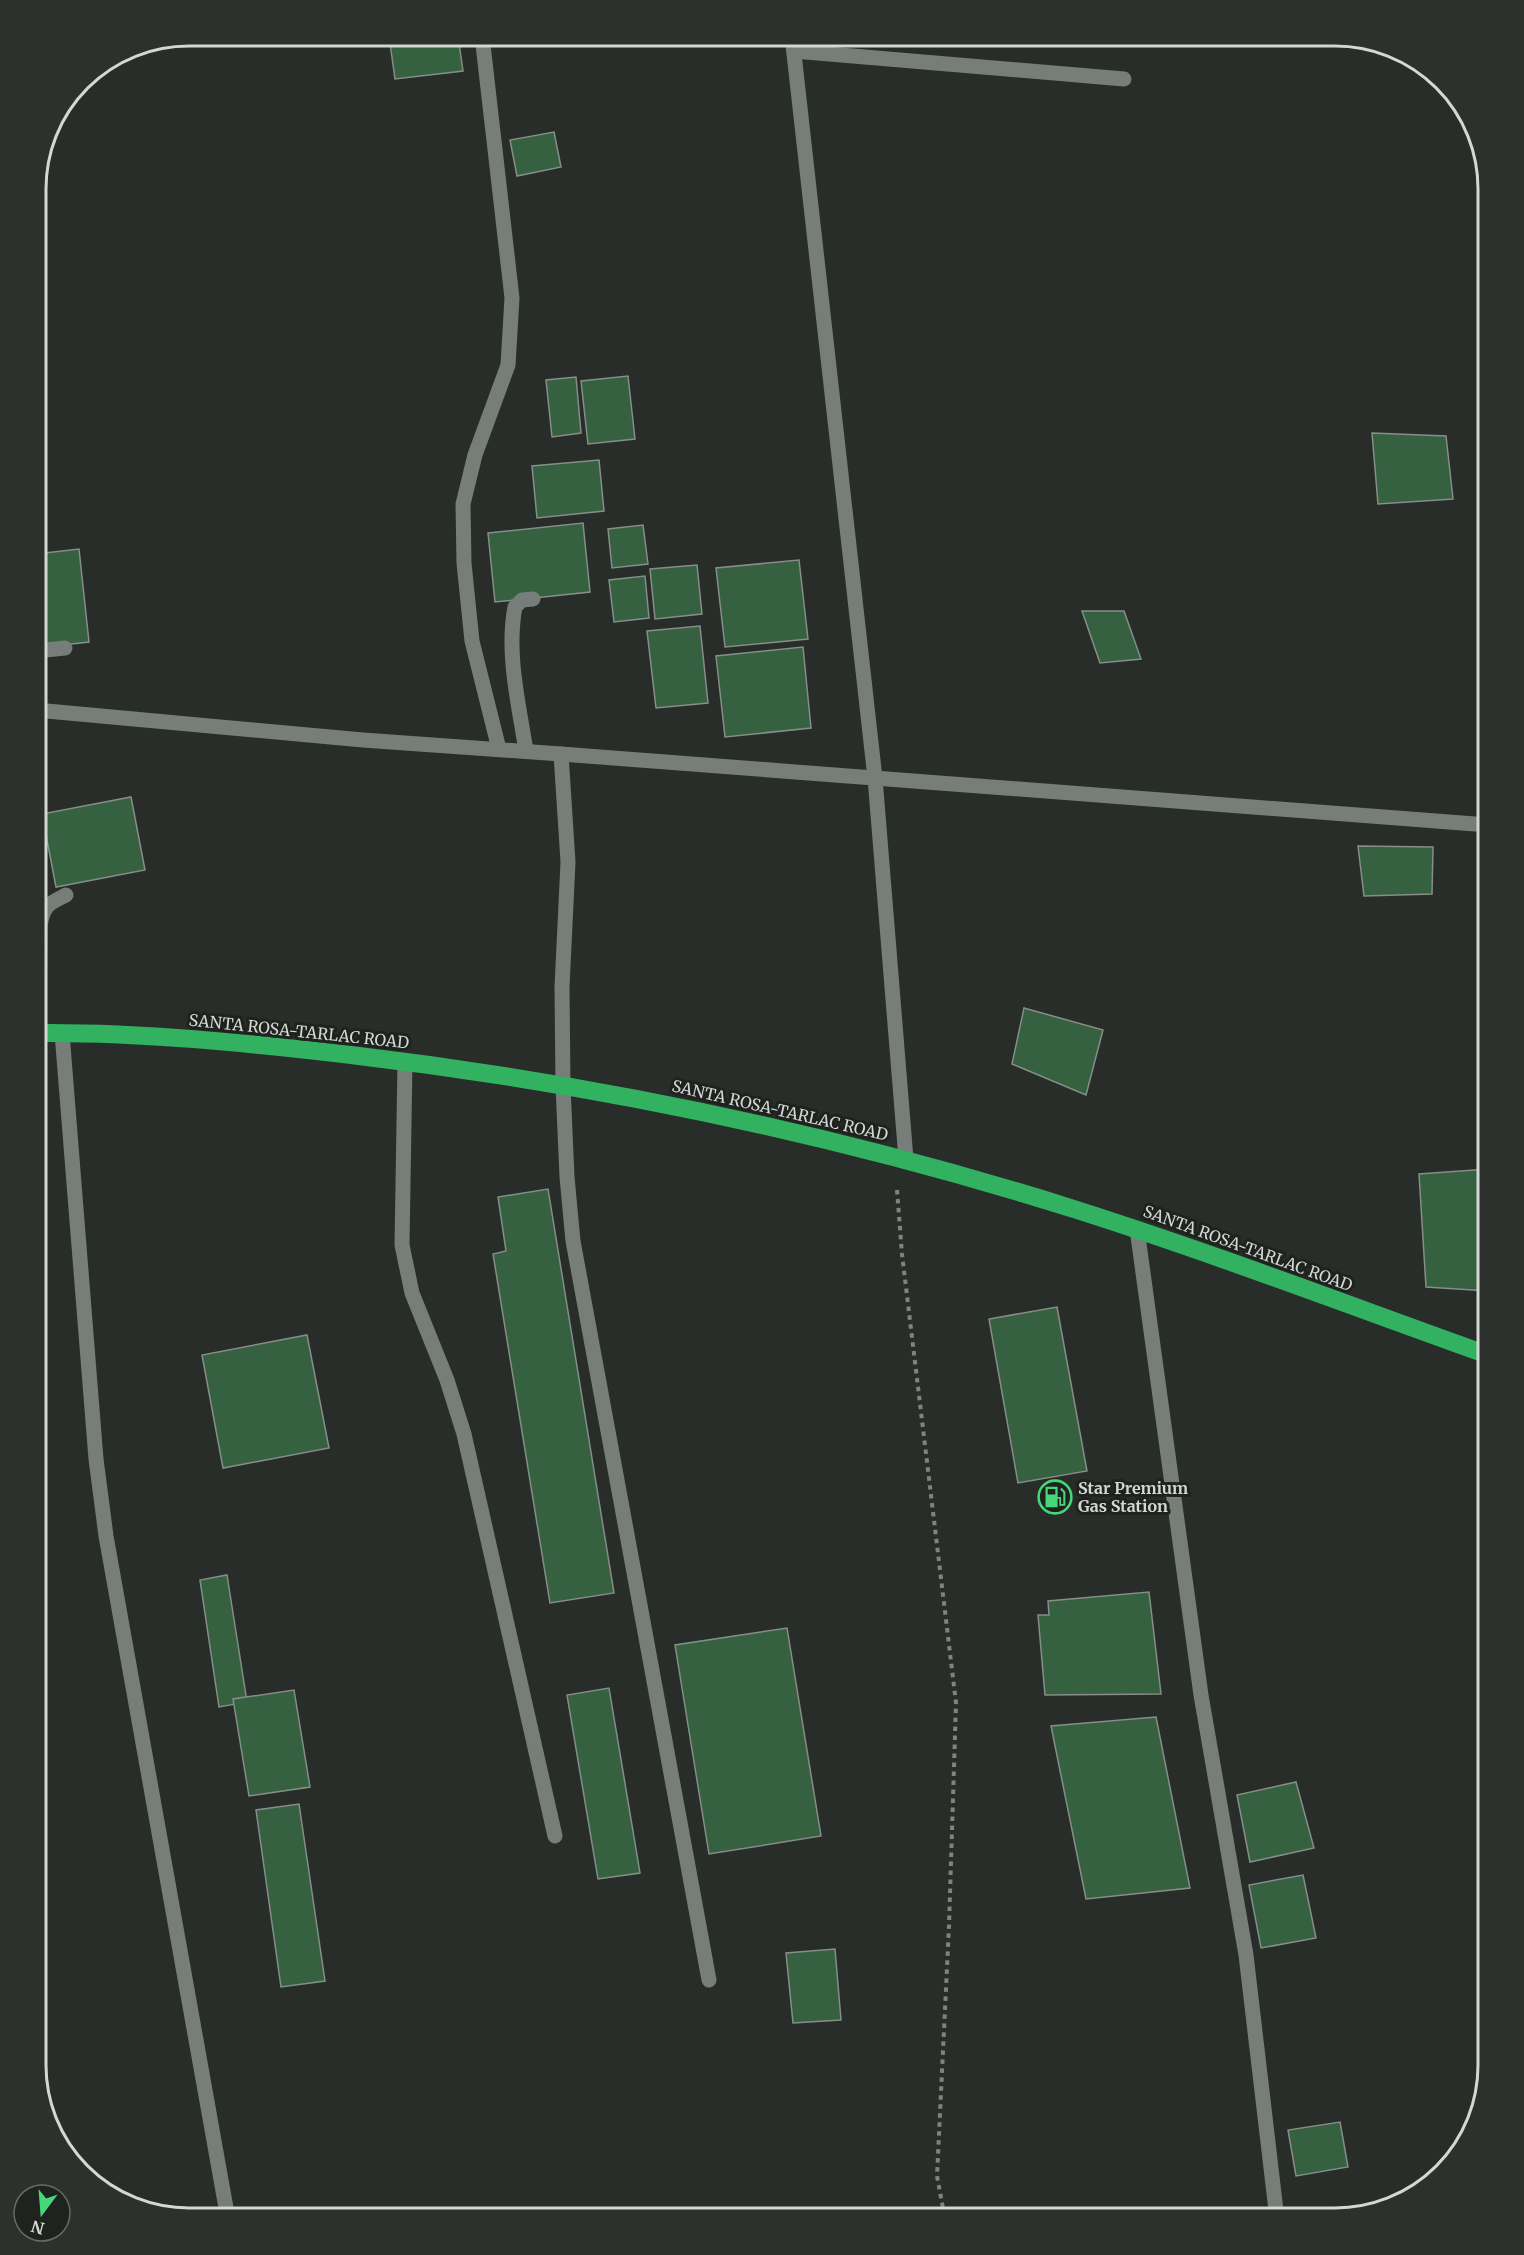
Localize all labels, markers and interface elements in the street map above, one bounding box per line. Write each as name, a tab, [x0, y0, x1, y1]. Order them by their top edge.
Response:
street label: SANTA ROSA-TARLAC ROAD	[188, 1009, 410, 1053]
street label: SANTA ROSA-TARLAC ROAD	[670, 1075, 890, 1145]
street label: SANTA ROSA-TARLAC ROAD	[1141, 1201, 1355, 1295]
place label: Star Premium Gas Station	[1078, 1478, 1188, 1516]
fuel station icon: Star Premium Gas Station	[1037, 1479, 1073, 1515]
north arrow	[12, 2183, 72, 2243]
text: N	[29, 2216, 47, 2239]

